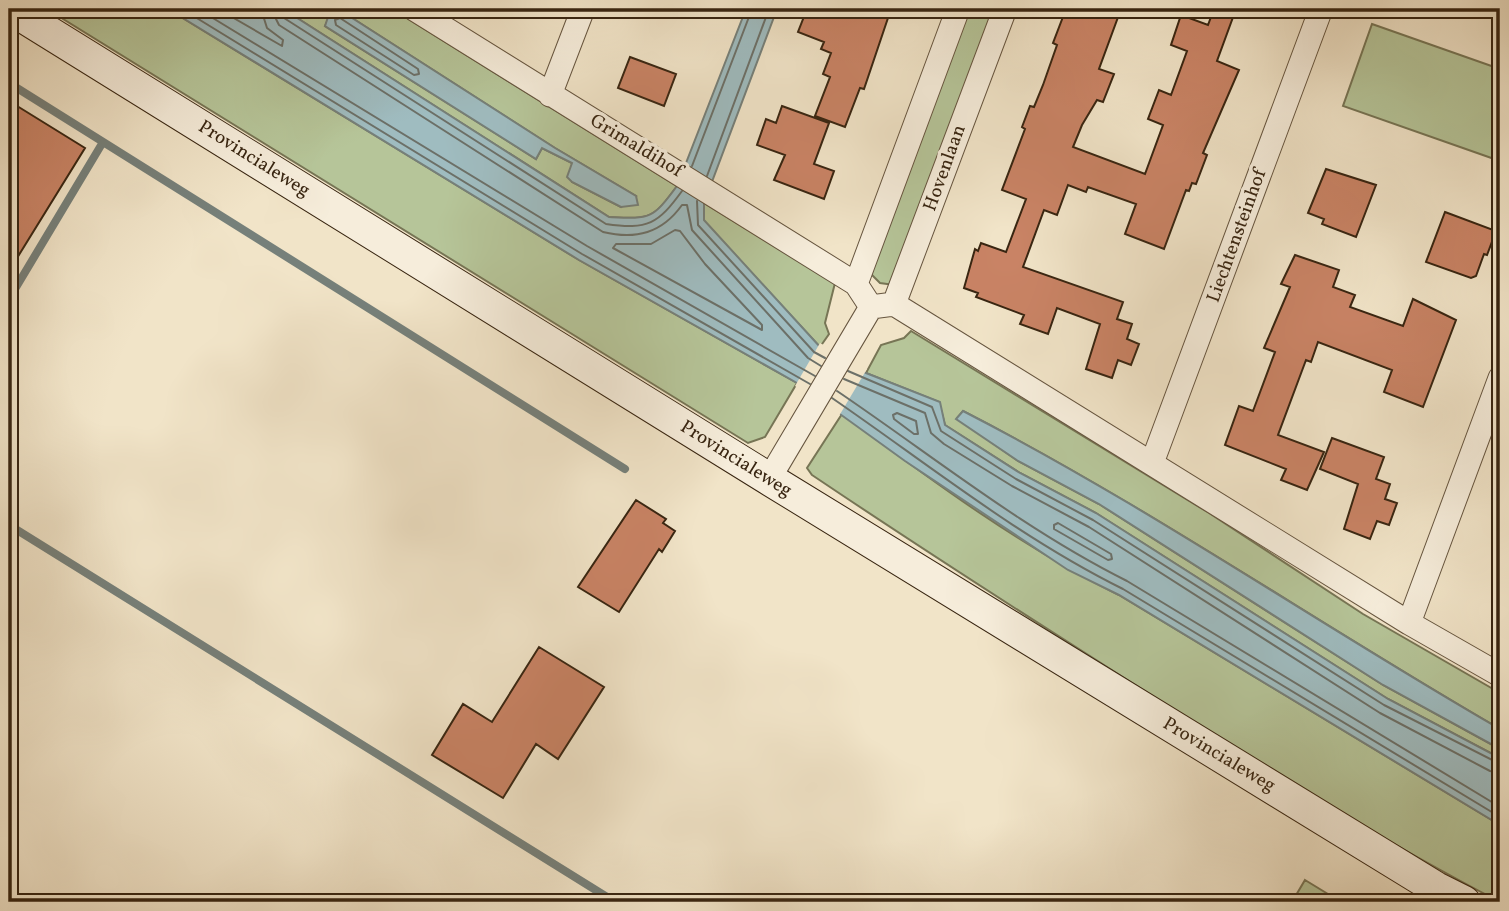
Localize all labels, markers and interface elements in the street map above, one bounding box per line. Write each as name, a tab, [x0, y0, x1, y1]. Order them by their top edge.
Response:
street label: Grimaldihof	[585, 108, 689, 185]
street label: Provincialeweg	[193, 114, 315, 204]
street label: Hovenlaan	[917, 121, 973, 215]
street label: Liechtensteinhof	[1201, 164, 1274, 306]
street label: Provincialeweg	[675, 414, 797, 504]
street label: Provincialeweg	[1158, 711, 1280, 799]

